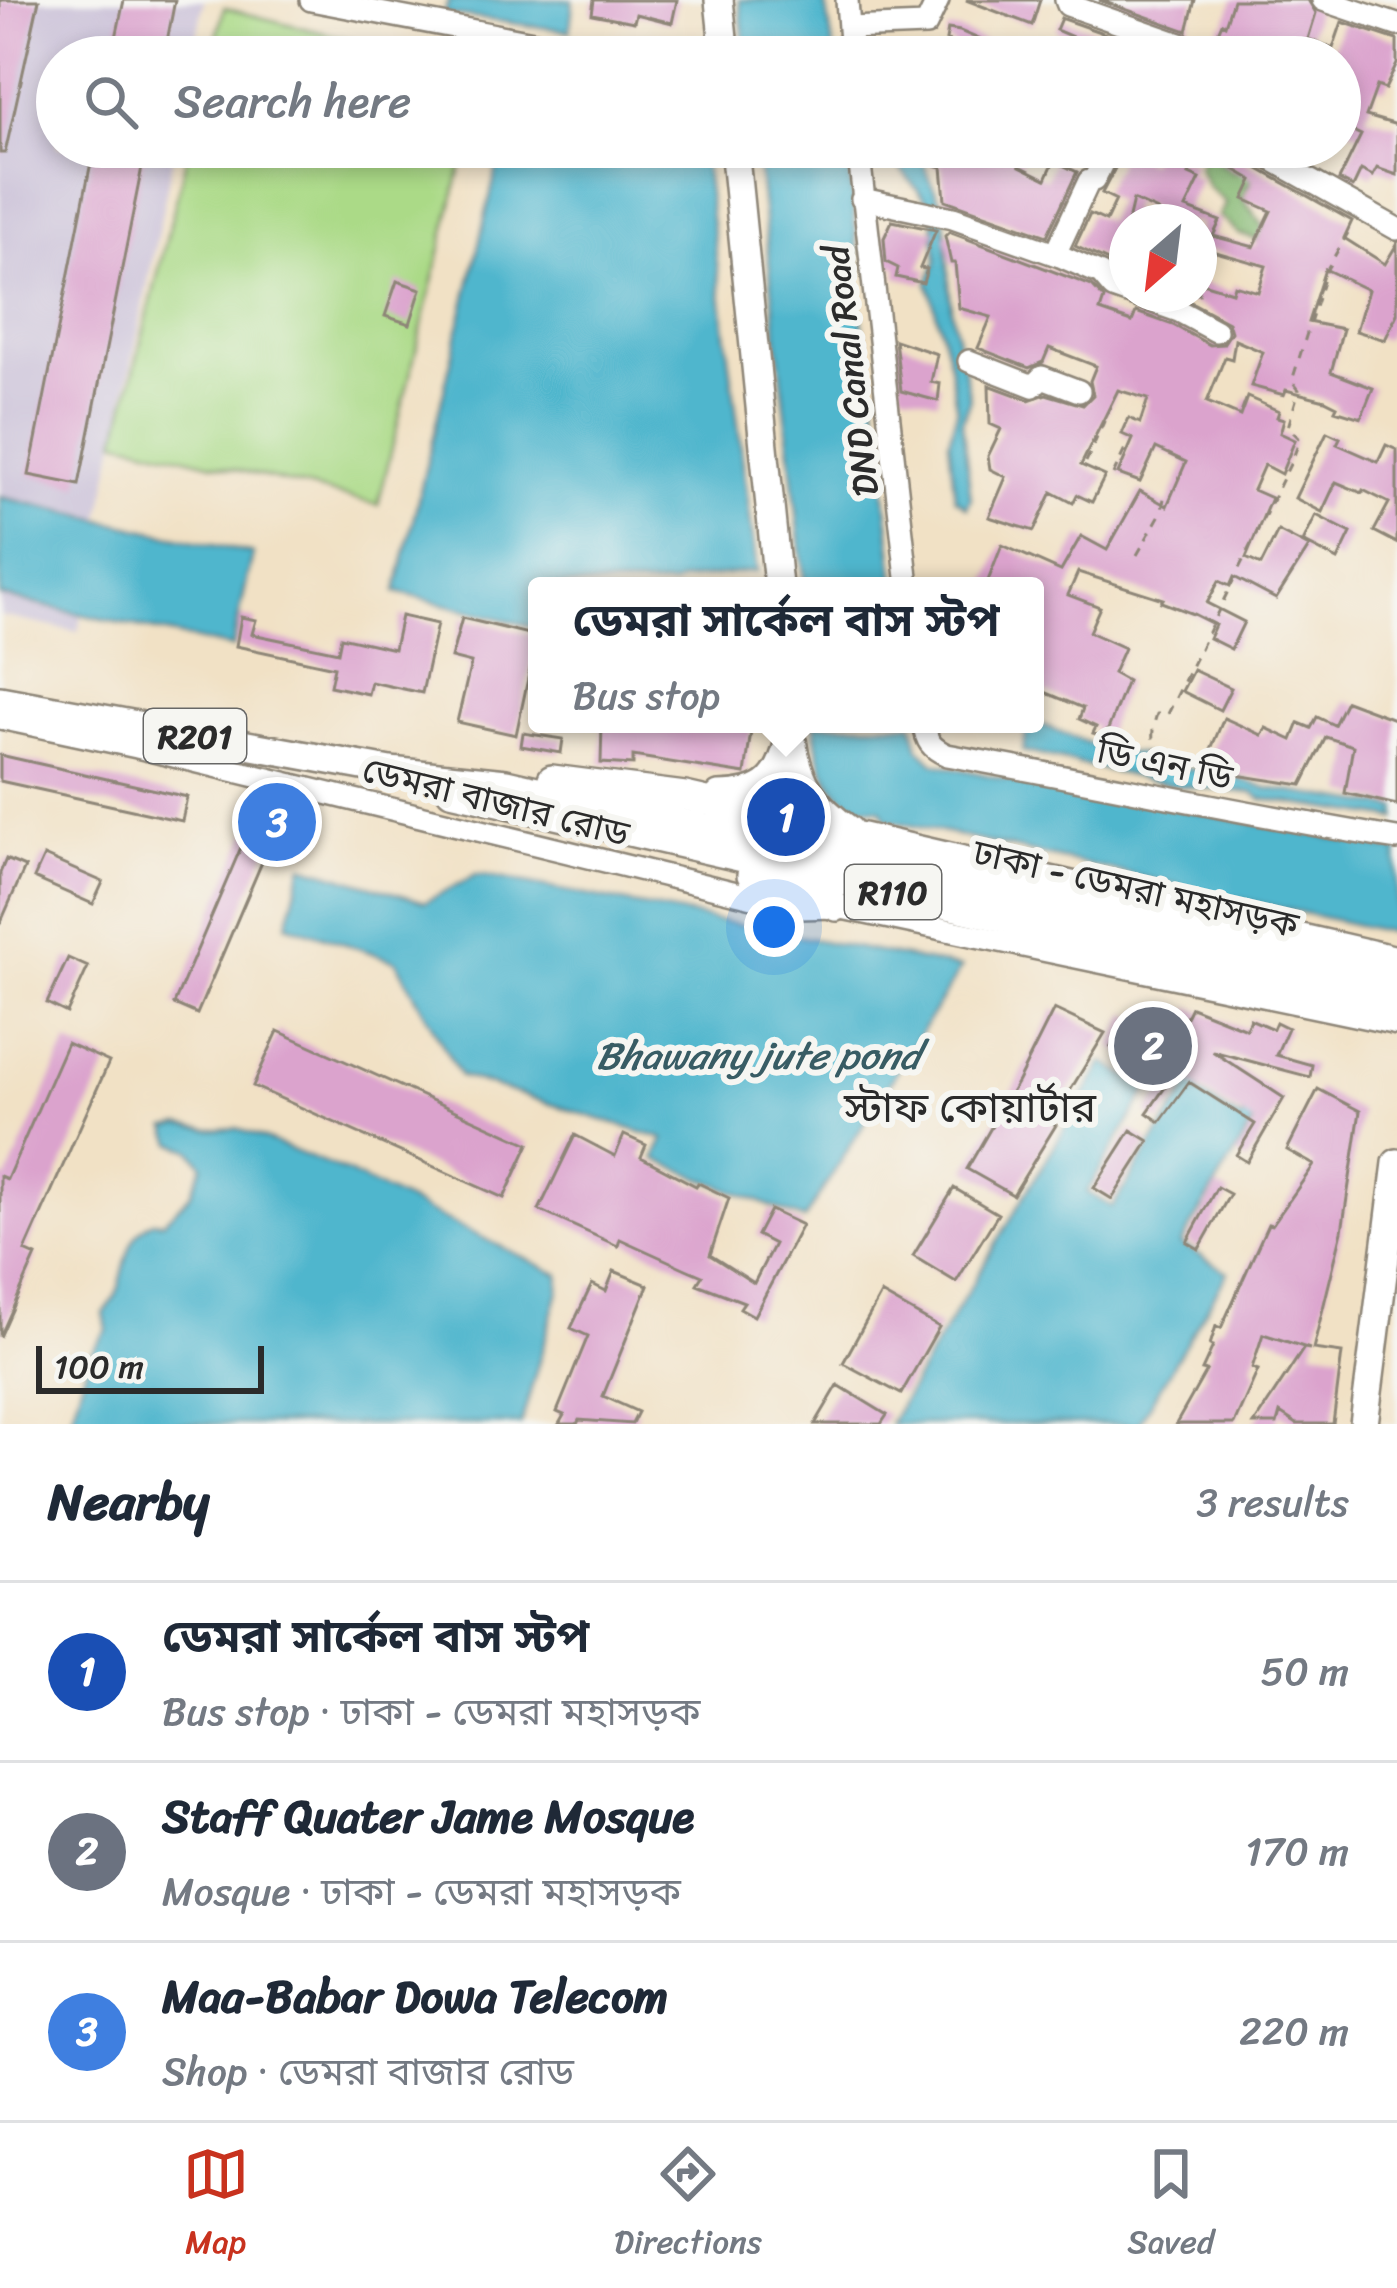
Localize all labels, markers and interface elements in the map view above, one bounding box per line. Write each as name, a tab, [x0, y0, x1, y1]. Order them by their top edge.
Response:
search box	[36, 36, 1361, 168]
text: Search here	[174, 62, 411, 142]
icon: search	[78, 69, 144, 135]
north arrow	[1109, 204, 1217, 312]
street label: DND Canal Road	[804, 240, 898, 500]
popup	[528, 577, 1044, 733]
text: ডেমরা সার্কেল বাস স্টপ	[572, 581, 1000, 661]
text: Bus stop	[572, 661, 720, 730]
road number: R201	[144, 709, 246, 763]
street label: ডি এন ডি	[1090, 718, 1239, 810]
street label: ডেমরা বাজার রোড	[355, 738, 636, 866]
pin: 1	[747, 772, 825, 862]
pin: 3	[238, 777, 316, 867]
street label: ঢাকা - ডেমরা মহাসড়ক	[966, 820, 1306, 958]
road number: R110	[845, 865, 941, 919]
your location	[744, 897, 804, 957]
pin: 2	[1114, 1001, 1192, 1091]
water label: Bhawany jute pond	[596, 1021, 931, 1090]
district label: স্টাফ কোয়ার্টার	[843, 1071, 1097, 1145]
text: 100 m	[54, 1338, 144, 1396]
scale bar	[36, 1340, 264, 1393]
text: Nearby	[48, 1457, 209, 1547]
text: 3 results	[1196, 1468, 1349, 1537]
text: ডেমরা সার্কেল বাস স্টপ	[162, 1597, 589, 1677]
text: 1	[79, 1637, 95, 1706]
text: 50 m	[1260, 1637, 1349, 1706]
text: Bus stop · ঢাকা - ডেমরা মহাসড়ক	[162, 1677, 700, 1746]
text: Staff Quater Jame Mosque	[162, 1777, 694, 1857]
text: 2	[76, 1817, 98, 1886]
text: 170 m	[1245, 1817, 1349, 1886]
text: Mosque · ঢাকা - ডেমরা মহাসড়ক	[162, 1857, 681, 1926]
text: Maa-Babar Dowa Telecom	[162, 1957, 668, 2037]
text: 3	[76, 1997, 98, 2066]
text: 220 m	[1239, 1997, 1349, 2066]
text: Shop · ডেমরা বাজার রোড	[162, 2037, 574, 2106]
tab: Map	[183, 2141, 249, 2271]
tab: Directions	[614, 2141, 762, 2271]
tab: Saved	[1127, 2141, 1214, 2271]

